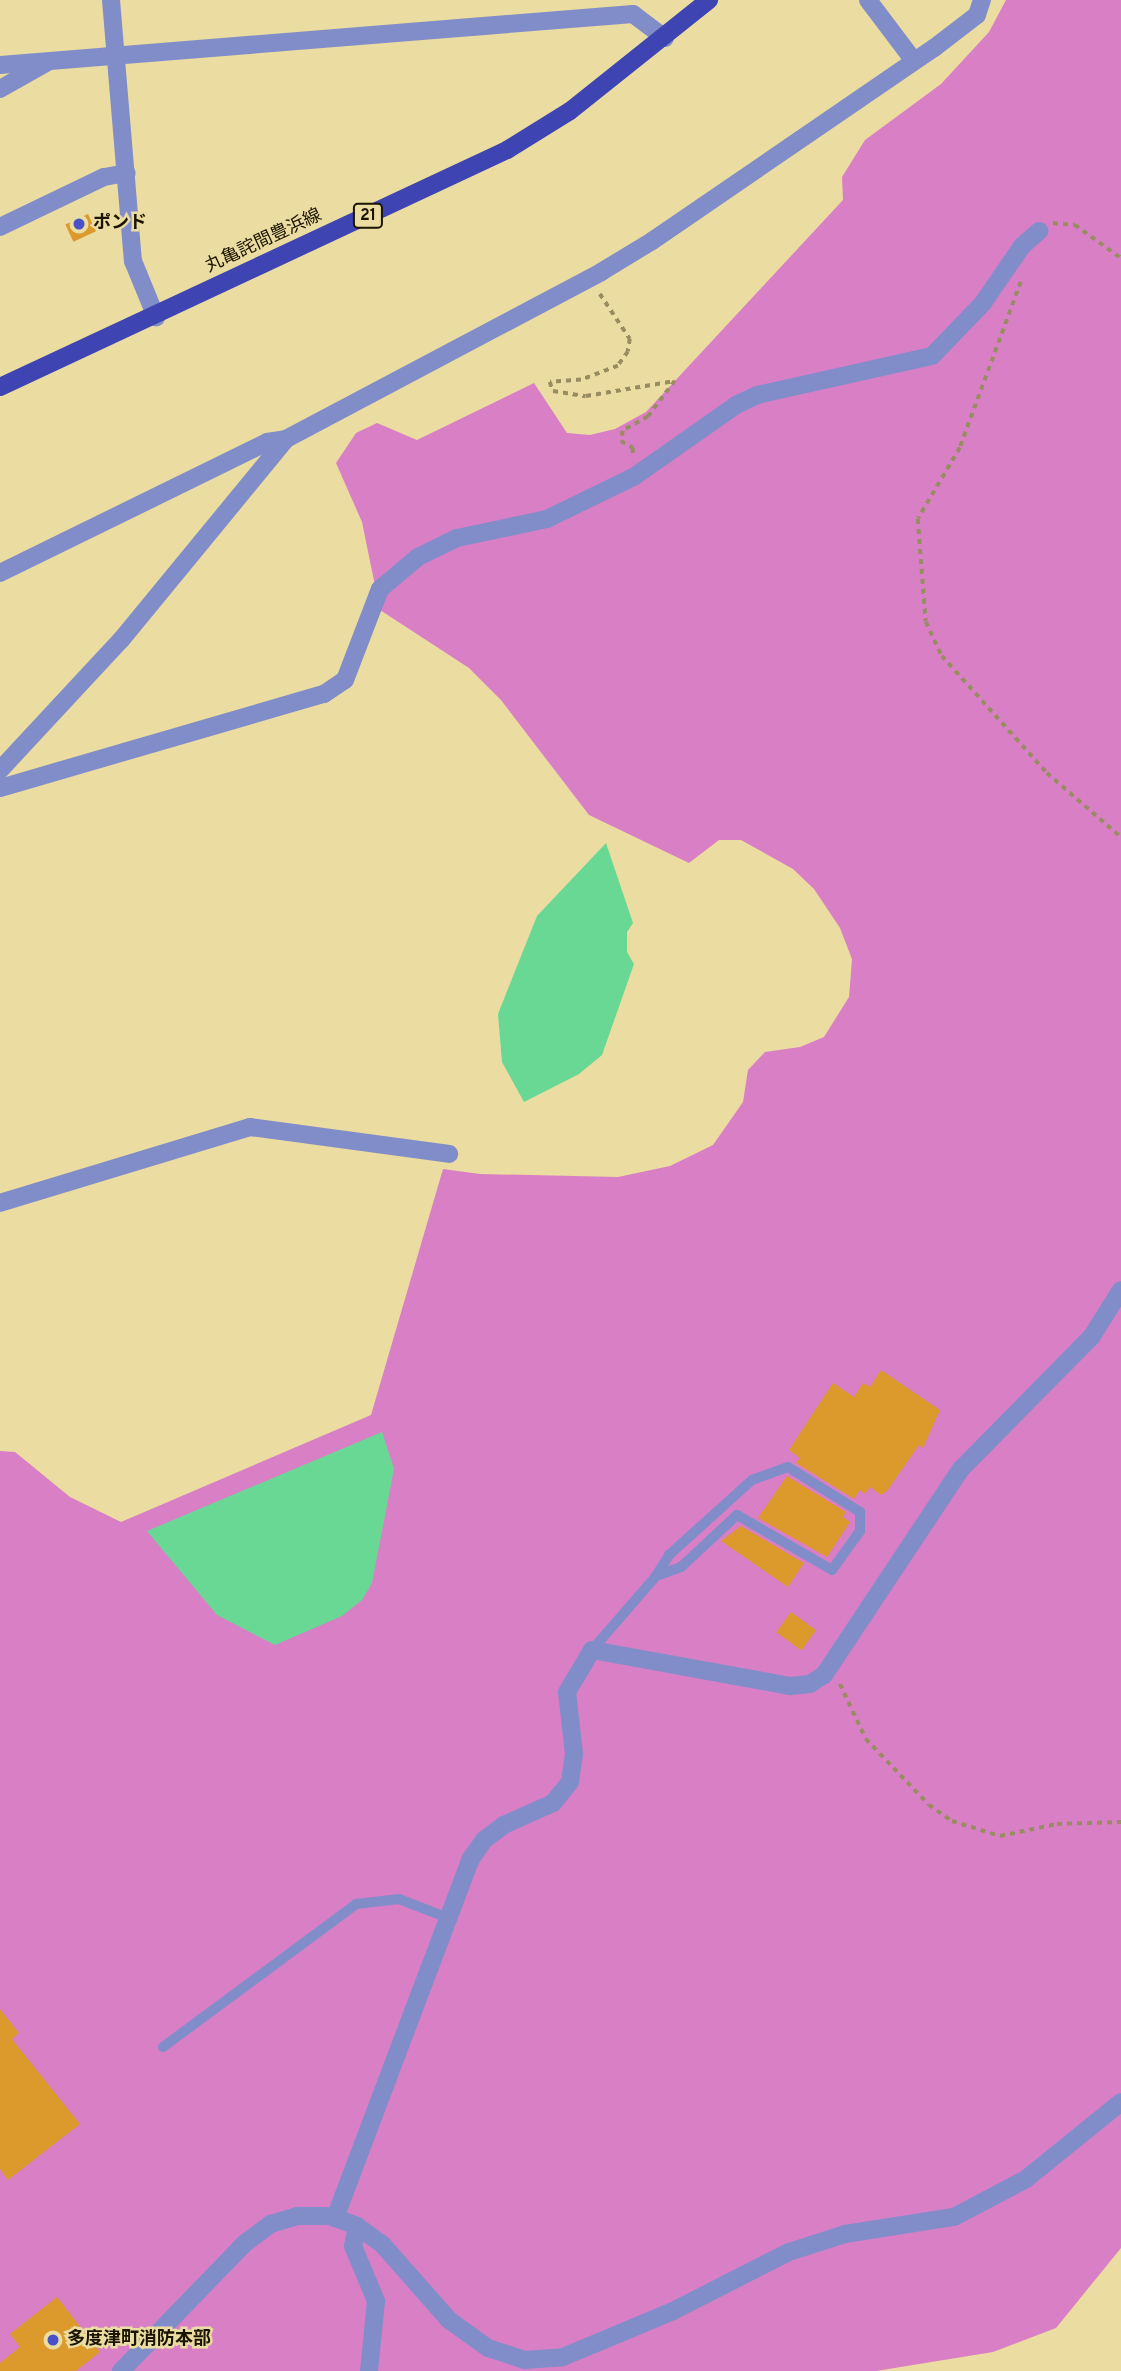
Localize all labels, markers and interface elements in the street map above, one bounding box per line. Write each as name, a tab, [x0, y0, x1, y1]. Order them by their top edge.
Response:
road number: 21	[352, 204, 384, 229]
street label: 丸亀詫間豊浜線	[202, 206, 326, 278]
place label: ポンド	[93, 213, 147, 235]
marker: ポンド	[71, 216, 87, 232]
place label: 多度津町消防本部	[67, 2329, 211, 2351]
marker: 多度津町消防本部	[45, 2332, 61, 2348]

